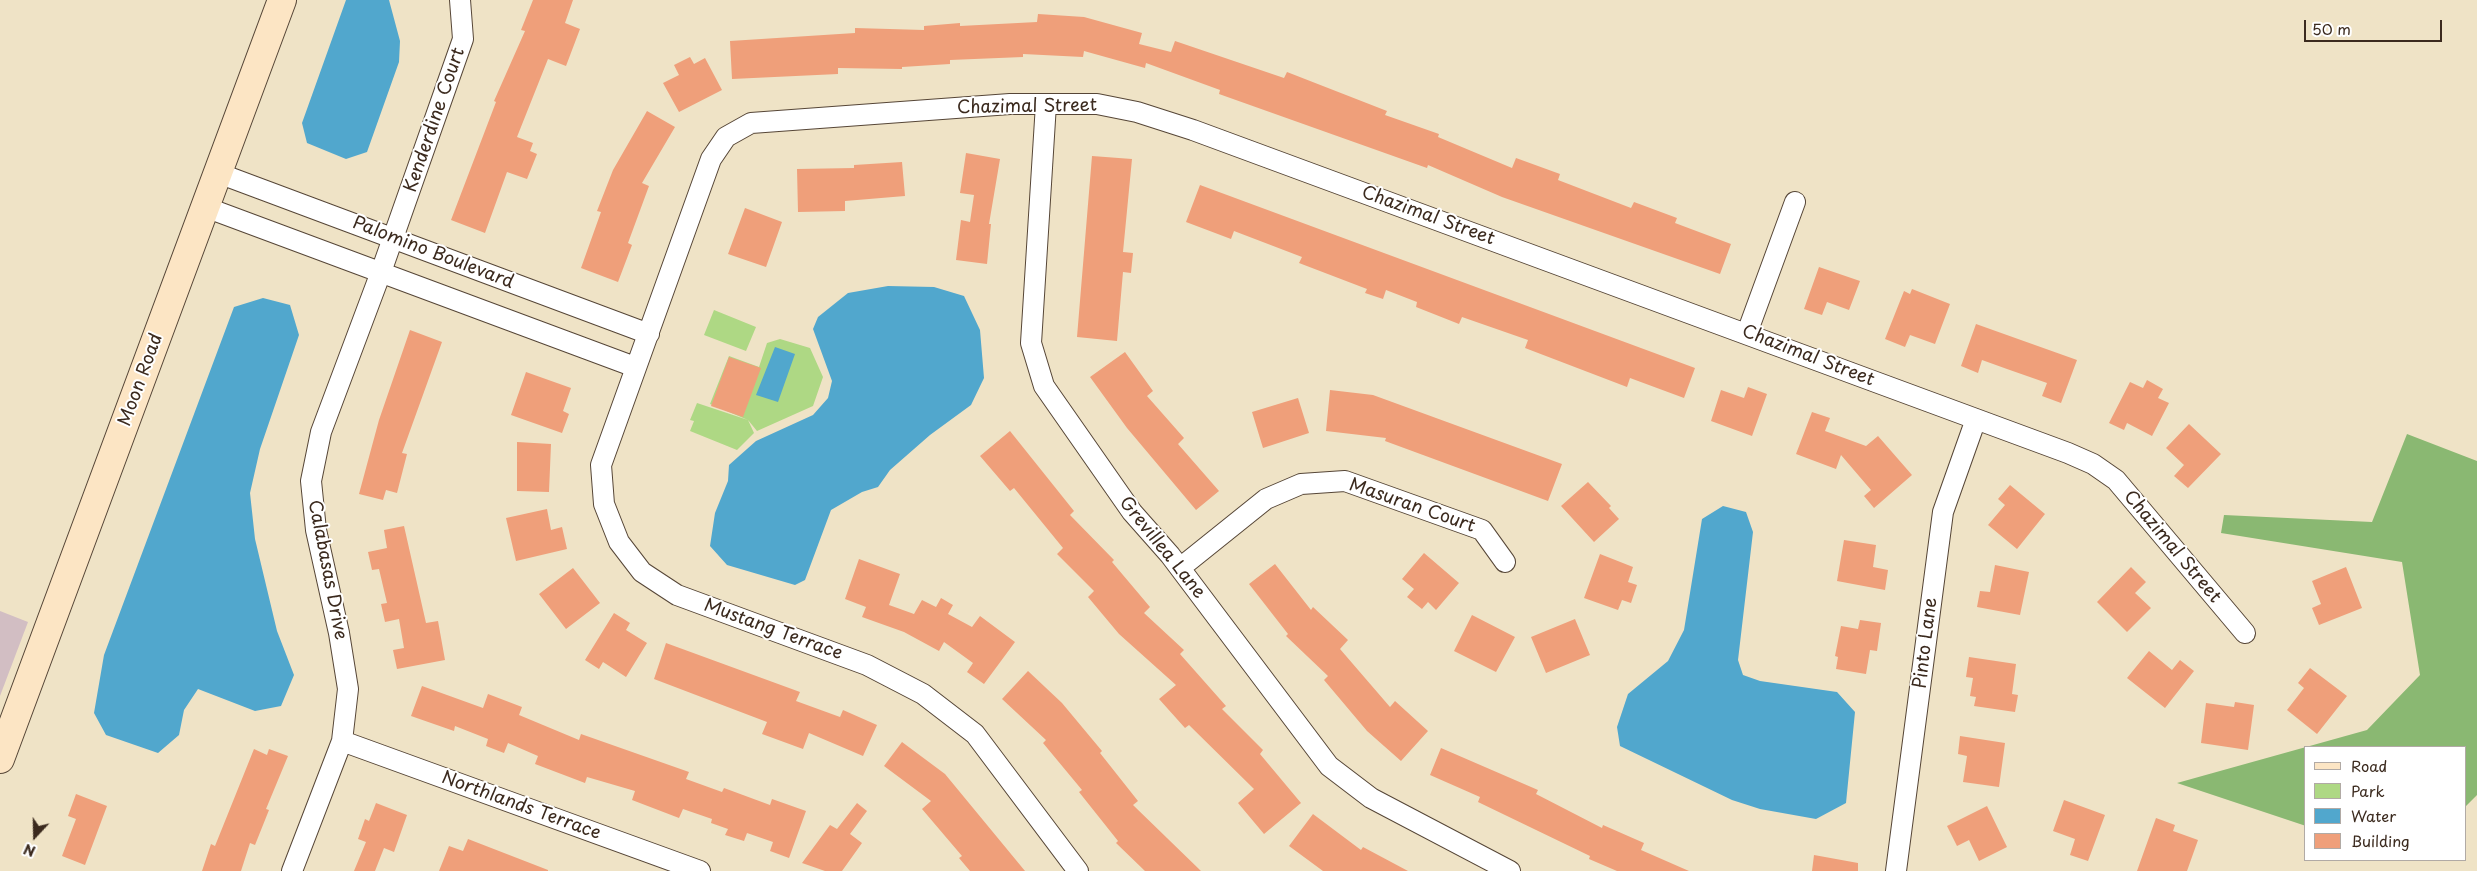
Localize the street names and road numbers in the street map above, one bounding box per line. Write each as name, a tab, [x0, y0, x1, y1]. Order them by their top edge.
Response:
street label: Kenderdine Court	[400, 45, 470, 195]
street label: Chazimal Street	[957, 95, 1097, 119]
street label: Chazimal Street	[1358, 182, 1498, 250]
street label: Palomino Boulevard	[349, 212, 517, 294]
street label: Chazimal Street	[1739, 321, 1877, 391]
street label: Moon Road	[114, 331, 168, 429]
street label: Masuran Court	[1346, 474, 1478, 538]
street label: Chazimal Street	[2119, 486, 2225, 608]
street label: Grevillea Lane	[1114, 493, 1210, 603]
street label: Calabasas Drive	[303, 498, 351, 642]
street label: Mustang Terrace	[701, 595, 845, 665]
street label: Pinto Lane	[1910, 596, 1942, 690]
street label: Northlands Terrace	[438, 767, 604, 845]

